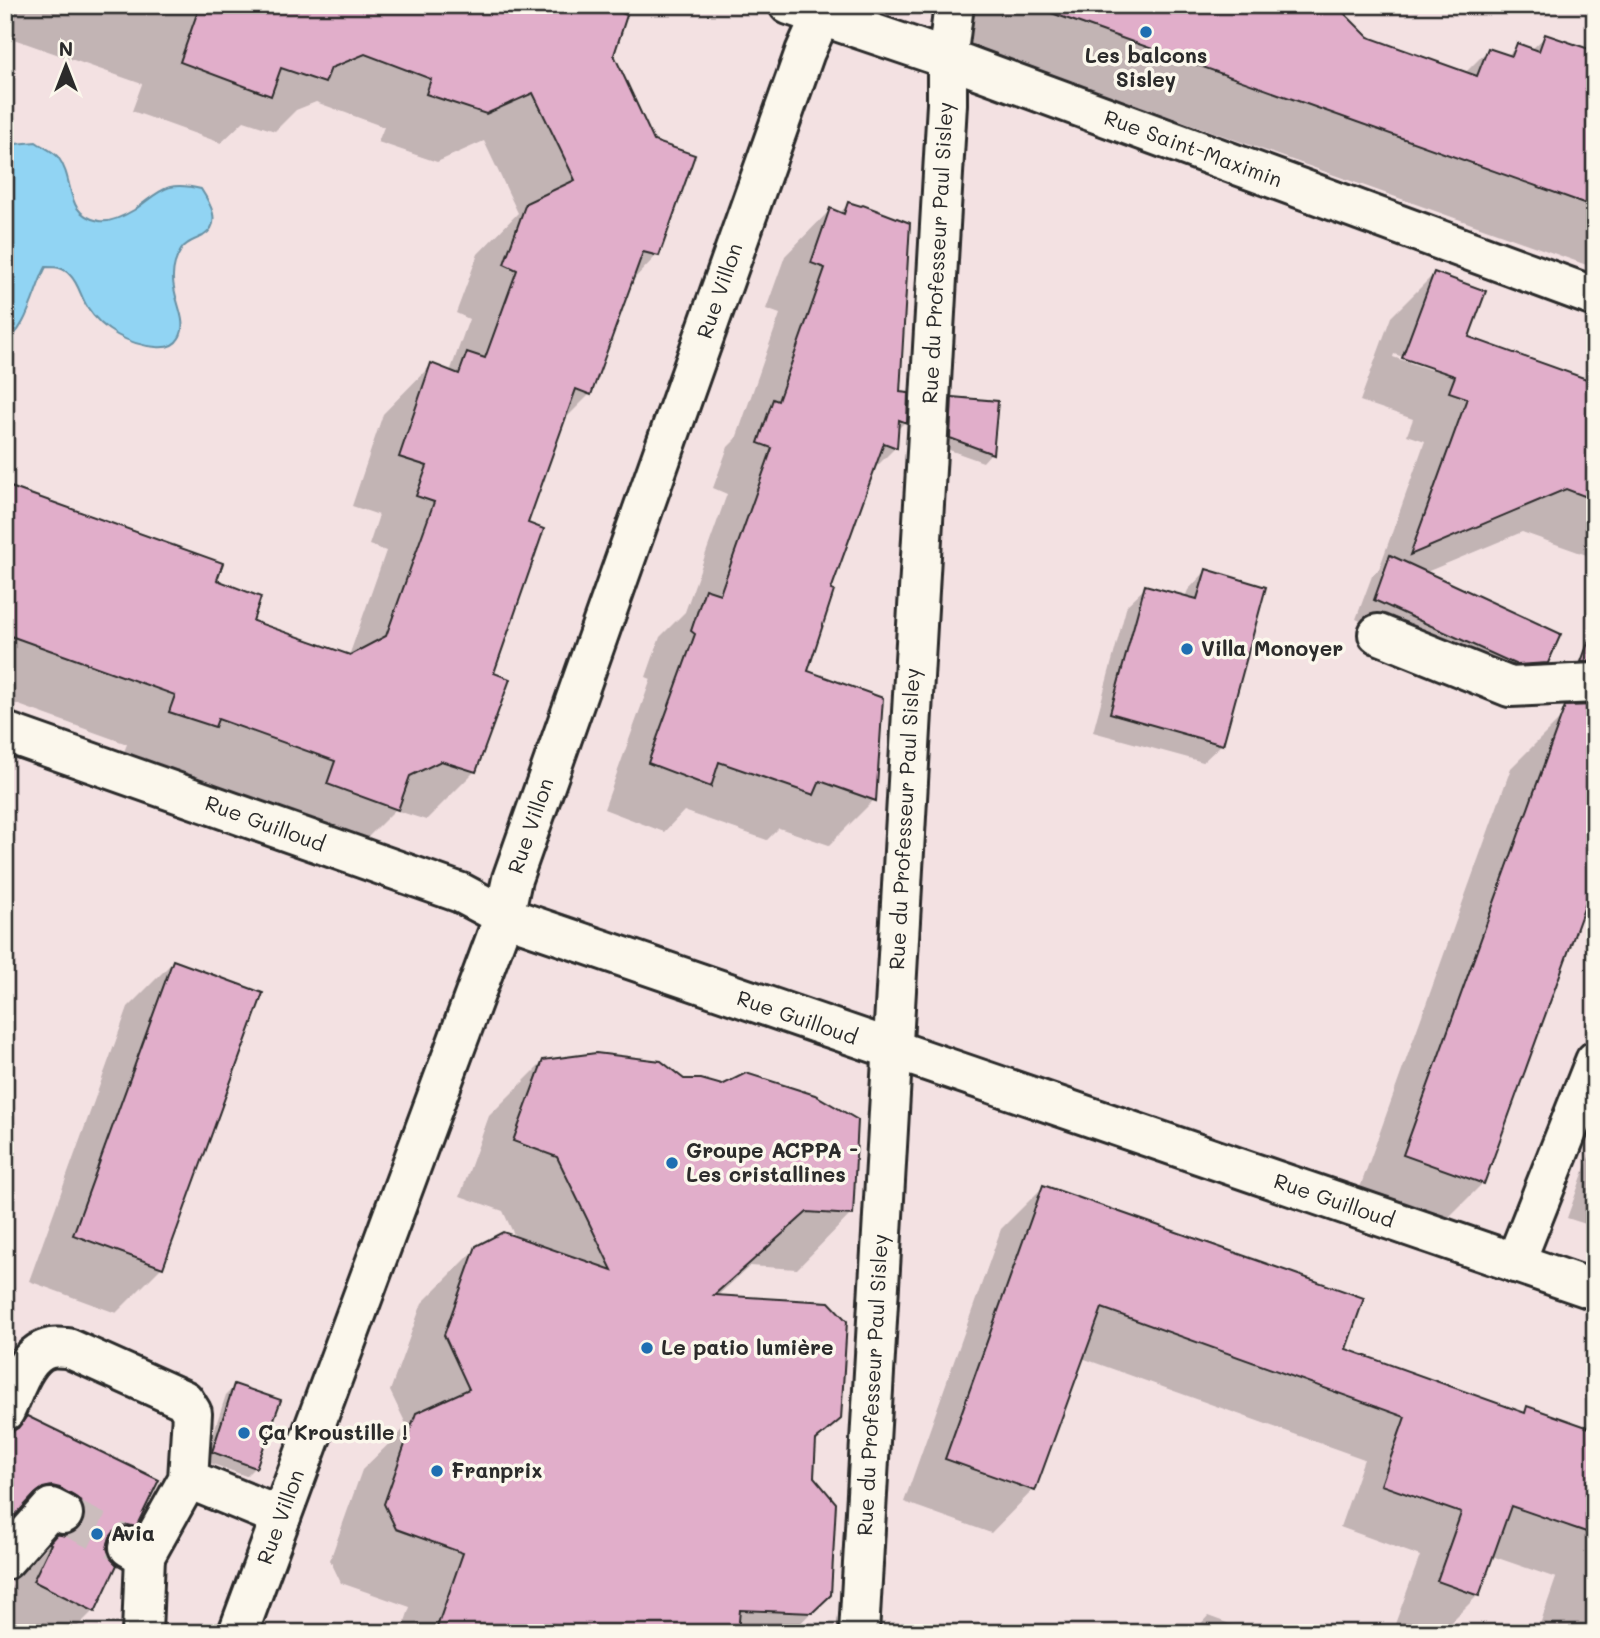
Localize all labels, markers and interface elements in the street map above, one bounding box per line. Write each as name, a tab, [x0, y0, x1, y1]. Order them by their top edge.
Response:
marker: Les balcons Sisley	[1138, 24, 1154, 40]
north arrow	[32, 32, 102, 102]
text: N	[59, 36, 73, 61]
place label: Les balcons Sisley	[1085, 41, 1207, 93]
street label: Rue du Professeur Paul Sisley	[915, 101, 958, 405]
street label: Rue Saint-Maximin	[1101, 103, 1286, 192]
street label: Rue Villon	[690, 239, 747, 342]
place label: Villa Monoyer	[1201, 634, 1343, 662]
marker: Villa Monoyer	[1179, 641, 1195, 657]
street label: Rue du Professeur Paul Sisley	[882, 667, 925, 971]
street label: Rue Villon	[501, 774, 558, 877]
street label: Rue Guilloud	[202, 788, 329, 857]
street label: Rue Guilloud	[734, 983, 861, 1050]
place label: Groupe ACPPA - Les cristallines	[686, 1136, 858, 1187]
marker: Groupe ACPPA - Les cristallines	[664, 1155, 680, 1171]
street label: Rue Guilloud	[1271, 1166, 1398, 1233]
street label: Rue du Professeur Paul Sisley	[850, 1233, 893, 1537]
place label: Le patio lumière	[661, 1333, 834, 1360]
marker: Le patio lumière	[639, 1340, 655, 1356]
place label: Ça Kroustille !	[258, 1418, 408, 1445]
marker: Ça Kroustille !	[236, 1425, 252, 1441]
place label: Franprix	[451, 1456, 543, 1483]
marker: Franprix	[429, 1463, 445, 1479]
street label: Rue Villon	[250, 1465, 309, 1568]
place label: Avia	[111, 1519, 155, 1546]
marker: Avia	[89, 1526, 105, 1542]

